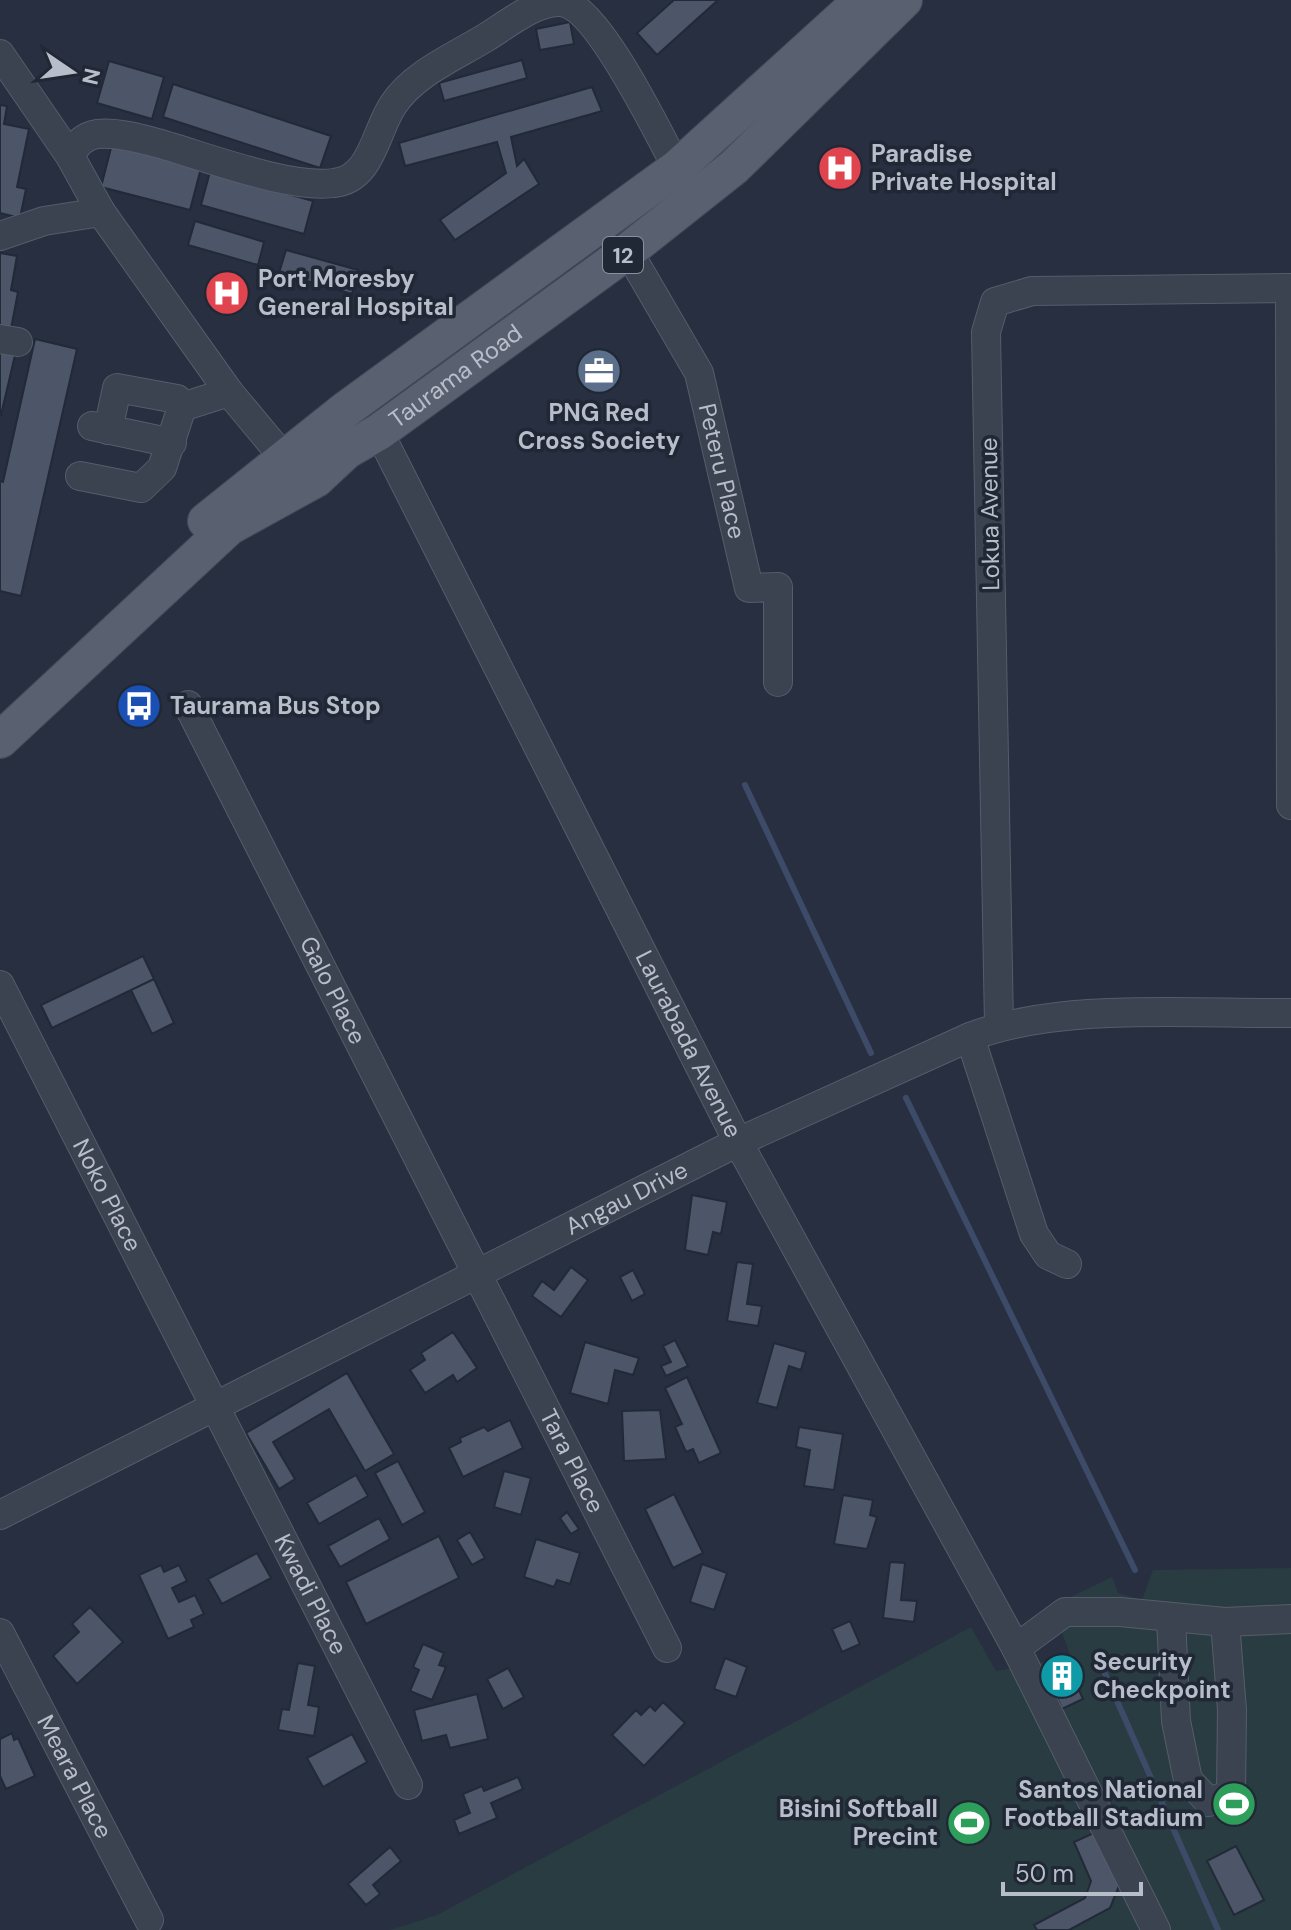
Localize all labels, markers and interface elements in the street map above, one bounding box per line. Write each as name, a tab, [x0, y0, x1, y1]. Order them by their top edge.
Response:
north arrow	[32, 32, 112, 112]
text: N	[75, 65, 107, 87]
place label: Paradise Private Hospital	[871, 138, 1057, 197]
hospital icon: Paradise Private Hospital	[816, 144, 864, 192]
road number: 12	[603, 237, 643, 273]
place label: Port Moresby General Hospital	[258, 263, 454, 322]
hospital icon: Port Moresby General Hospital	[203, 269, 251, 317]
street label: Taurama Road	[383, 317, 528, 435]
office icon: PNG Red Cross Society	[575, 347, 623, 395]
place label: PNG Red Cross Society	[518, 397, 681, 456]
street label: Peteru Place	[692, 400, 753, 542]
street label: Lokua Avenue	[973, 437, 1006, 591]
bus stop icon: Taurama Bus Stop	[115, 682, 163, 730]
place label: Taurama Bus Stop	[170, 690, 381, 721]
street label: Galo Place	[293, 931, 374, 1049]
street label: Laurabada Avenue	[629, 945, 749, 1143]
street label: Noko Place	[66, 1133, 149, 1257]
street label: Angau Drive	[560, 1154, 693, 1242]
street label: Tara Place	[533, 1404, 612, 1518]
street label: Kwadi Place	[268, 1529, 355, 1660]
place label: Security Checkpoint	[1093, 1646, 1231, 1705]
building icon: Security Checkpoint	[1038, 1652, 1086, 1700]
street label: Meara Place	[30, 1710, 120, 1844]
place label: Santos National Football Stadium	[1004, 1774, 1203, 1833]
sports icon: Santos National Football Stadium	[1210, 1780, 1258, 1828]
place label: Bisini Softball Precint	[779, 1793, 938, 1852]
sports icon: Bisini Softball Precint	[945, 1799, 993, 1847]
scale bar	[1003, 1846, 1141, 1896]
text: 50 m	[1015, 1858, 1074, 1889]

